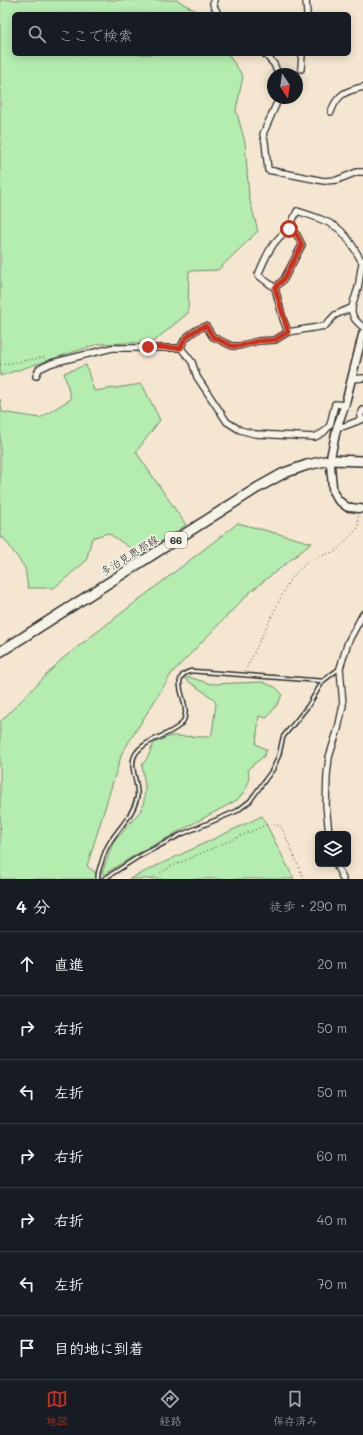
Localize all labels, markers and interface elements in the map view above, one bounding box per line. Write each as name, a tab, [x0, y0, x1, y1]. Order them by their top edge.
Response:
search box	[12, 12, 351, 56]
icon: search	[26, 23, 48, 45]
text: ここで検索	[58, 25, 133, 45]
north arrow	[267, 68, 303, 104]
route start	[280, 220, 298, 238]
route end	[139, 338, 157, 356]
street label: 多治見恵那線	[97, 531, 161, 579]
road number: 66	[165, 532, 187, 548]
map controls	[315, 831, 351, 867]
button: layers	[315, 831, 351, 867]
text: 4 分	[16, 895, 50, 917]
text: 徒歩 · 290 m	[270, 897, 347, 914]
icon: ahead	[16, 953, 38, 975]
text: 直進	[54, 954, 84, 974]
text: 20 m	[317, 955, 347, 972]
icon: right	[16, 1017, 38, 1039]
text: 右折	[54, 1018, 84, 1038]
text: 50 m	[317, 1019, 347, 1036]
icon: left	[16, 1081, 38, 1103]
text: 左折	[54, 1082, 84, 1102]
text: 50 m	[317, 1083, 347, 1100]
icon: right	[16, 1145, 38, 1167]
text: 右折	[54, 1146, 84, 1166]
text: 60 m	[317, 1147, 347, 1164]
icon: right	[16, 1209, 38, 1231]
text: 右折	[54, 1210, 84, 1230]
text: 40 m	[317, 1211, 347, 1228]
icon: left	[16, 1273, 38, 1295]
text: 左折	[54, 1274, 84, 1294]
text: 70 m	[317, 1275, 347, 1292]
icon: arrive	[16, 1337, 38, 1359]
text: 目的地に到着	[54, 1338, 144, 1358]
tab: 地図	[46, 1388, 68, 1428]
tab: 経路	[159, 1388, 181, 1428]
tab: 保存済み	[273, 1388, 317, 1428]

